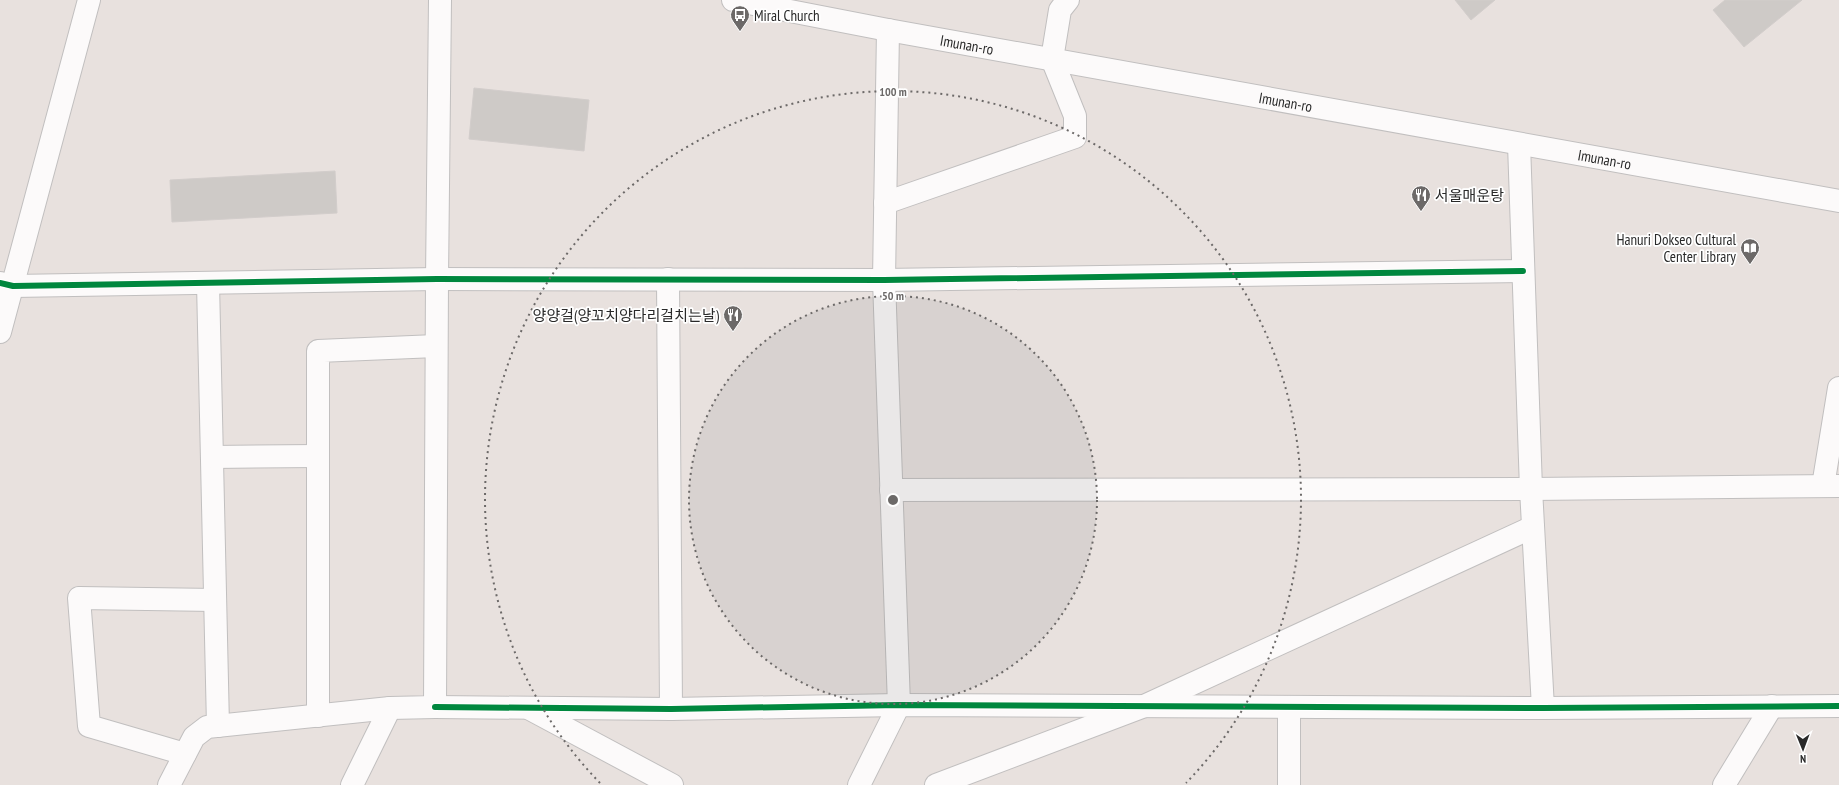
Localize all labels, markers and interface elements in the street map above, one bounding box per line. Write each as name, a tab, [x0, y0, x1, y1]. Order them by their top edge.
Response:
bus stop icon: Miral Church	[729, 4, 751, 32]
place label: Miral Church	[754, 6, 820, 25]
street label: Imunan-ro	[939, 30, 995, 58]
text: 100 m	[879, 84, 907, 99]
street label: Imunan-ro	[1258, 87, 1314, 116]
street label: Imunan-ro	[1576, 145, 1633, 173]
restaurant icon: 서울매운탕	[1410, 184, 1432, 212]
place label: 서울매운탕	[1435, 186, 1504, 205]
place label: Hanuri Dokseo Cultural Center Library	[1616, 230, 1736, 266]
library icon: Hanuri Dokseo Cultural Center Library	[1739, 237, 1761, 265]
text: 50 m	[882, 288, 904, 303]
restaurant icon: 양양걸(양꼬치양다리걸치는날)	[722, 304, 744, 332]
place label: 양양걸(양꼬치양다리걸치는날)	[533, 306, 719, 325]
centre of rings	[886, 493, 900, 507]
north arrow	[1783, 729, 1823, 769]
text: N	[1800, 752, 1806, 766]

